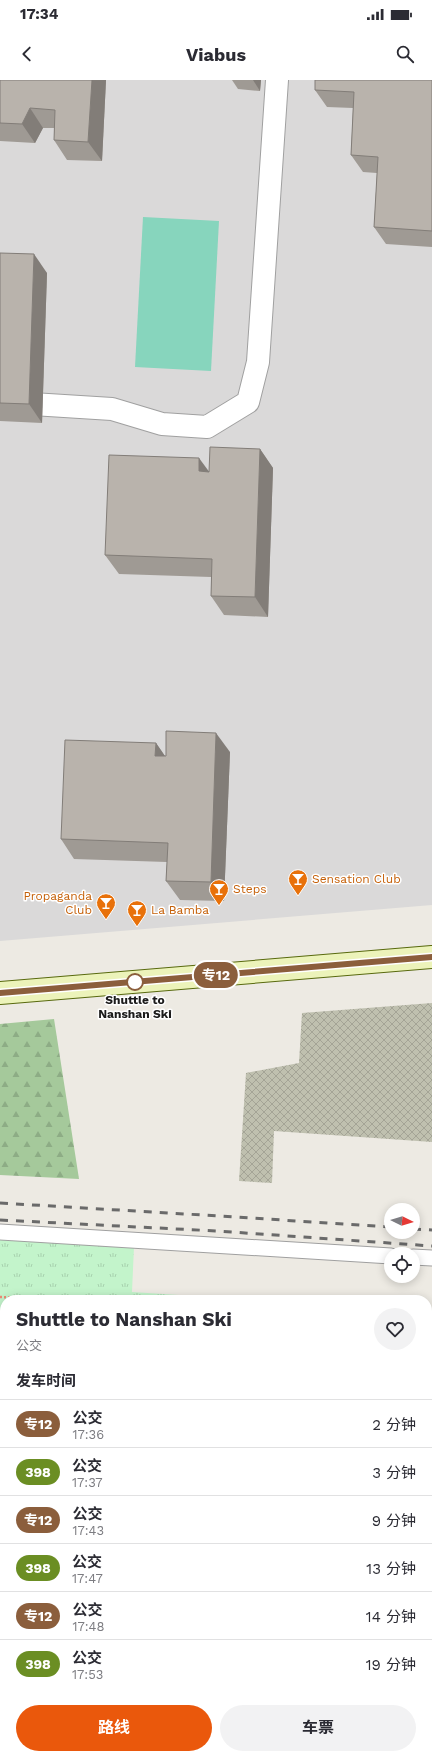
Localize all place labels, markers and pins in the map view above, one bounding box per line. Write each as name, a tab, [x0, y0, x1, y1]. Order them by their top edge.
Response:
bar icon: Sensation Club	[287, 868, 309, 896]
place label: Sensation Club	[312, 872, 401, 886]
bar icon: Steps	[208, 878, 230, 906]
place label: Steps	[233, 882, 267, 896]
place label: Propaganda Club	[24, 889, 92, 917]
bar icon: Propaganda Club	[95, 892, 117, 920]
bar icon: La Bamba	[126, 899, 148, 927]
place label: La Bamba	[151, 903, 209, 917]
marker: Shuttle to Nanshan Ski	[126, 973, 144, 991]
place label: Shuttle to Nanshan Ski	[98, 993, 172, 1021]

